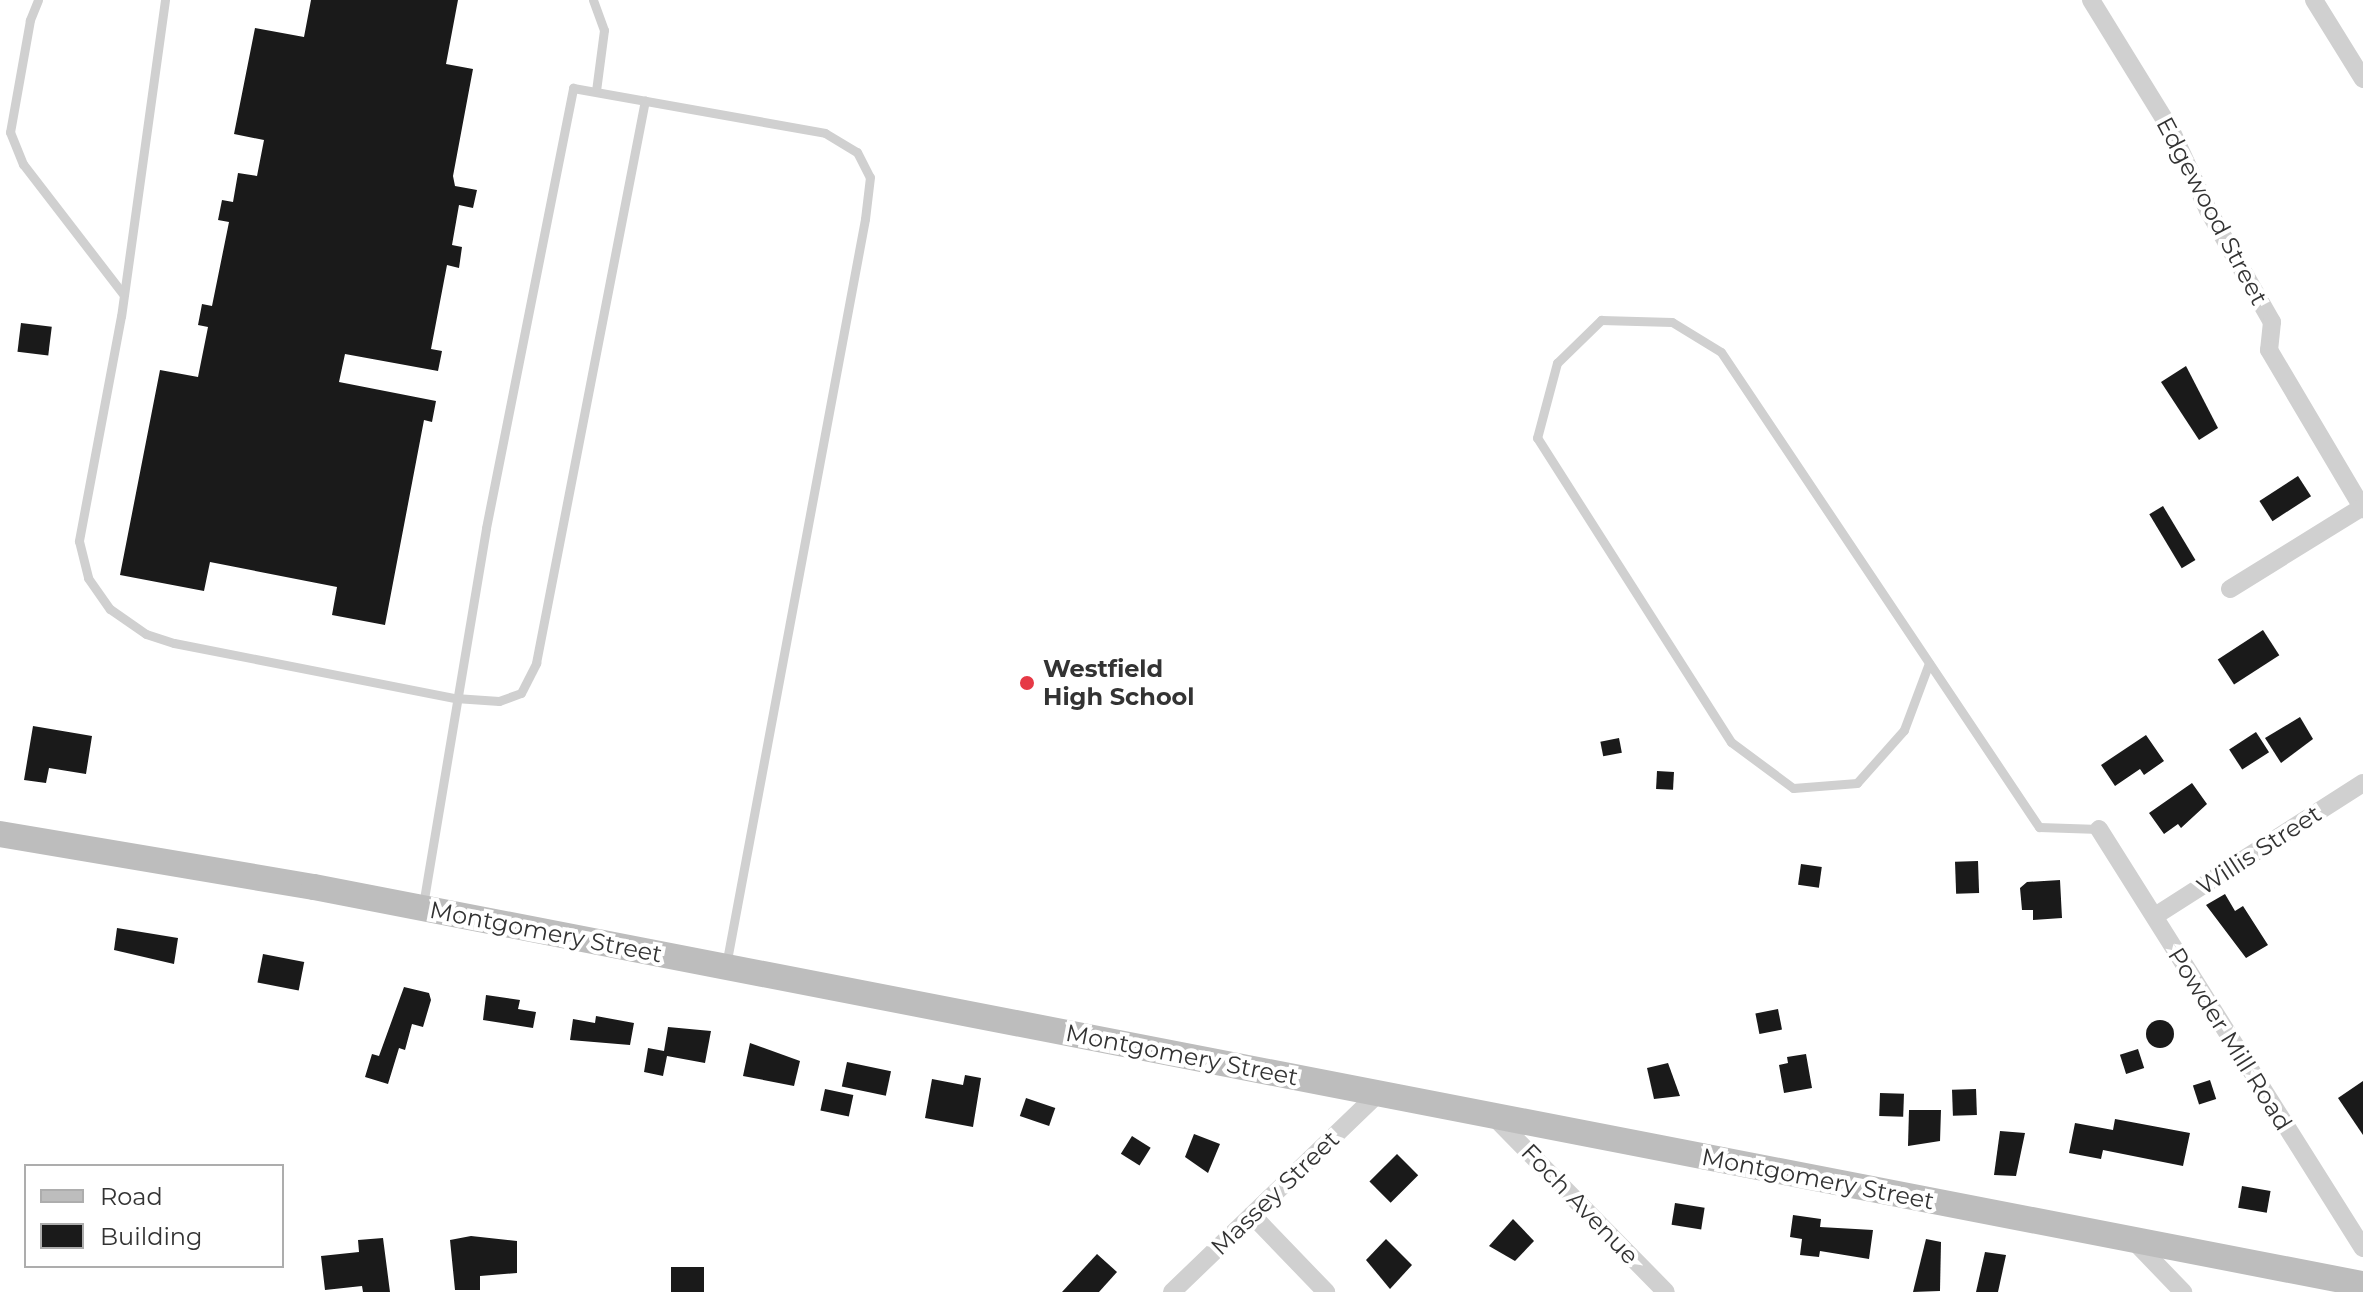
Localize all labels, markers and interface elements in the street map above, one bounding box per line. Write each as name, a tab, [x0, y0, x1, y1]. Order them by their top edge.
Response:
street label: Edgewood Street	[2150, 112, 2274, 310]
place label: Westfield High School	[1043, 655, 1195, 711]
marker: Westfield High School	[1018, 674, 1036, 692]
street label: Willis Street	[2191, 799, 2327, 901]
street label: Montgomery Street	[427, 895, 665, 969]
street label: Powder Mill Road	[2162, 942, 2298, 1136]
street label: Montgomery Street	[1063, 1018, 1301, 1092]
street label: Massey Street	[1205, 1125, 1345, 1261]
street label: Foch Avenue	[1515, 1138, 1645, 1270]
street label: Montgomery Street	[1699, 1142, 1937, 1216]
legend	[24, 1164, 284, 1268]
text: Road	[100, 1182, 163, 1211]
text: Building	[100, 1222, 203, 1251]

